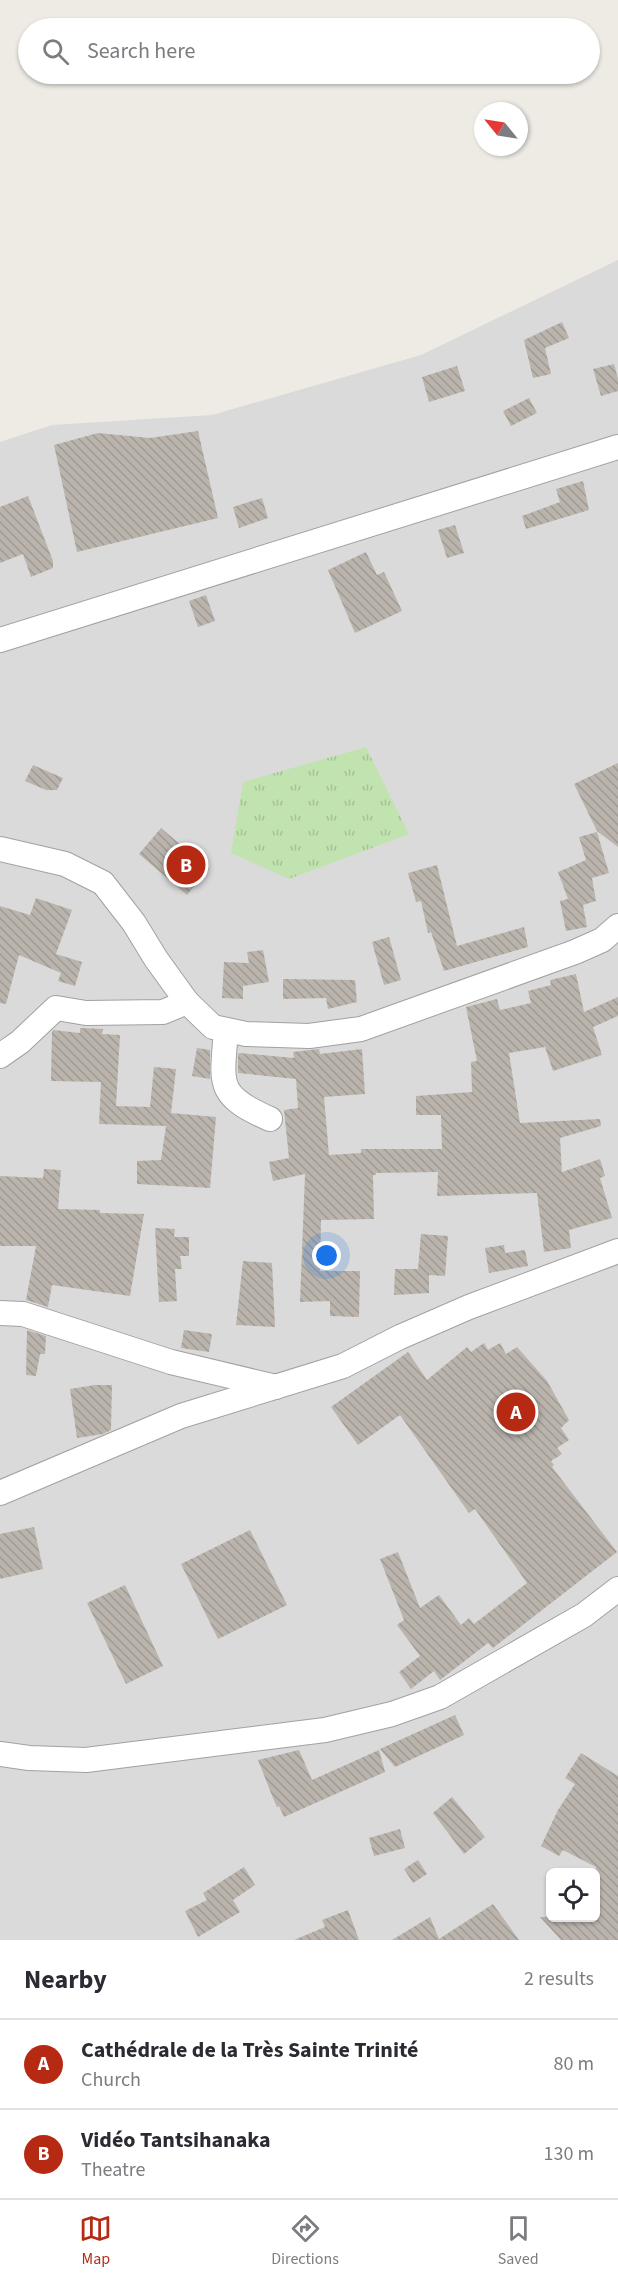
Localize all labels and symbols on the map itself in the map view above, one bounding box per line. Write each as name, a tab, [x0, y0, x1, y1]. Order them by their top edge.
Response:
north arrow	[474, 102, 528, 156]
pin: B	[166, 842, 206, 888]
your location	[312, 1241, 341, 1270]
pin: A	[496, 1390, 536, 1434]

